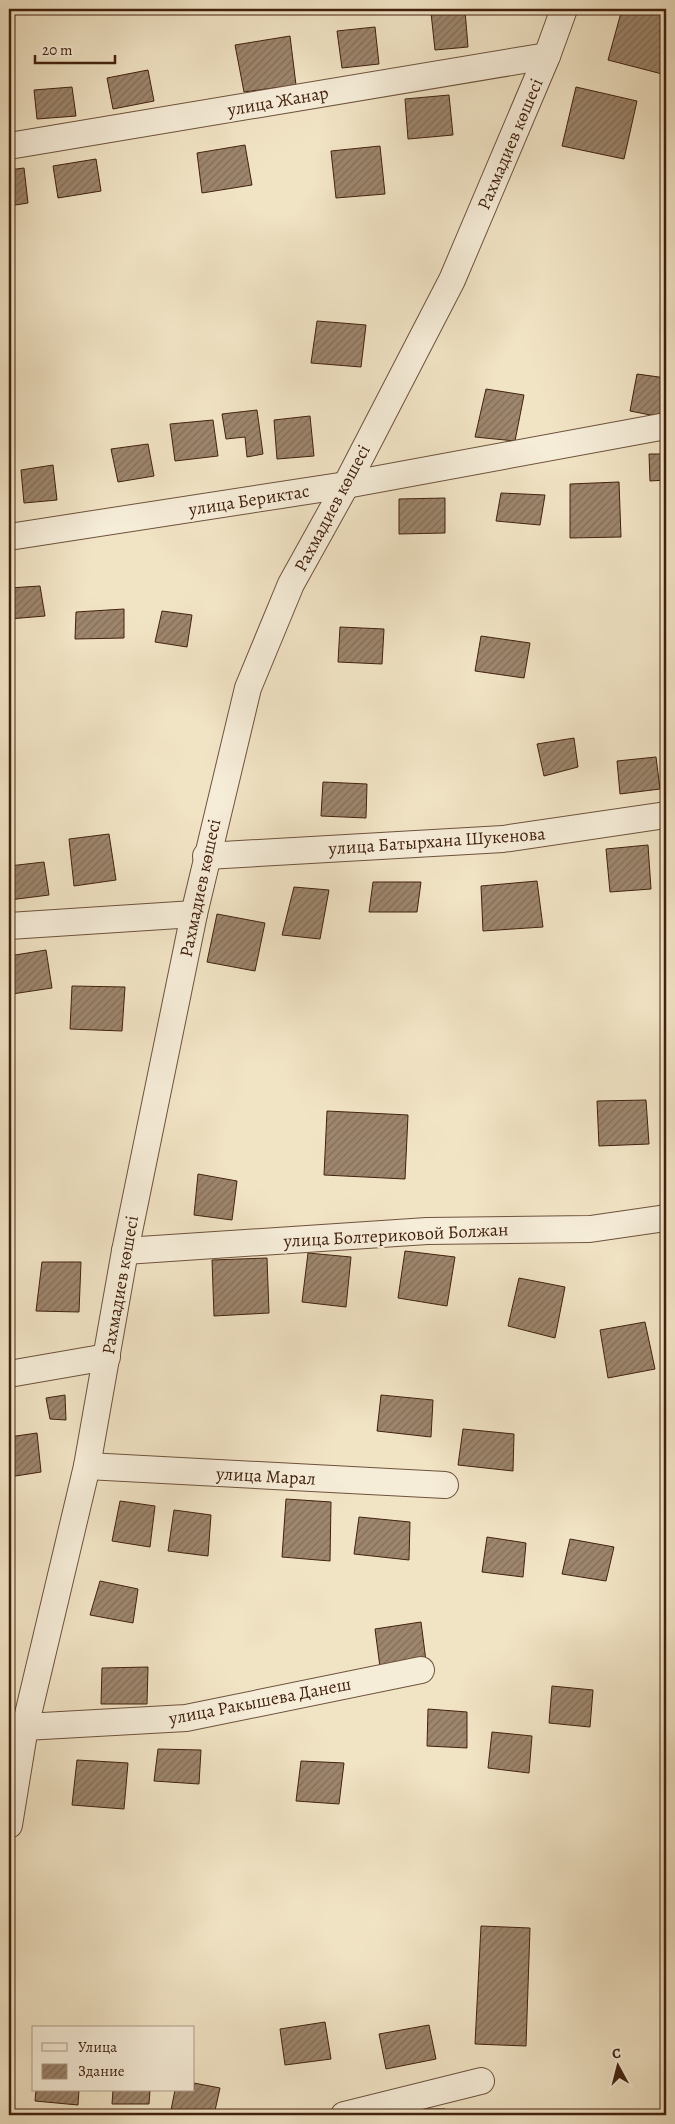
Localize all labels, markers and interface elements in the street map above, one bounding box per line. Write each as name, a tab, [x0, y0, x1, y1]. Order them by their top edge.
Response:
scale bar	[35, 32, 115, 64]
text: 20 m	[42, 40, 73, 60]
street label: Рахмадиев көшесі	[471, 75, 549, 213]
street label: улица Жанар	[225, 80, 330, 122]
street label: Рахмадиев көшесі	[288, 440, 376, 576]
street label: улица Бериктас	[186, 479, 311, 522]
street label: Рахмадиев көшесі	[174, 817, 226, 959]
street label: улица Батырхана Шукенова	[327, 821, 547, 861]
street label: Рахмадиев көшесі	[96, 1214, 144, 1356]
street label: улица Болтериковой Болжан	[282, 1217, 509, 1253]
street label: улица Марал	[215, 1461, 316, 1491]
street label: улица Ракышева Данеш	[166, 1672, 353, 1731]
legend	[32, 2026, 195, 2092]
text: Улица	[78, 2037, 117, 2057]
north arrow	[592, 2042, 642, 2092]
text: С	[611, 2044, 622, 2064]
text: Здание	[78, 2061, 125, 2081]

